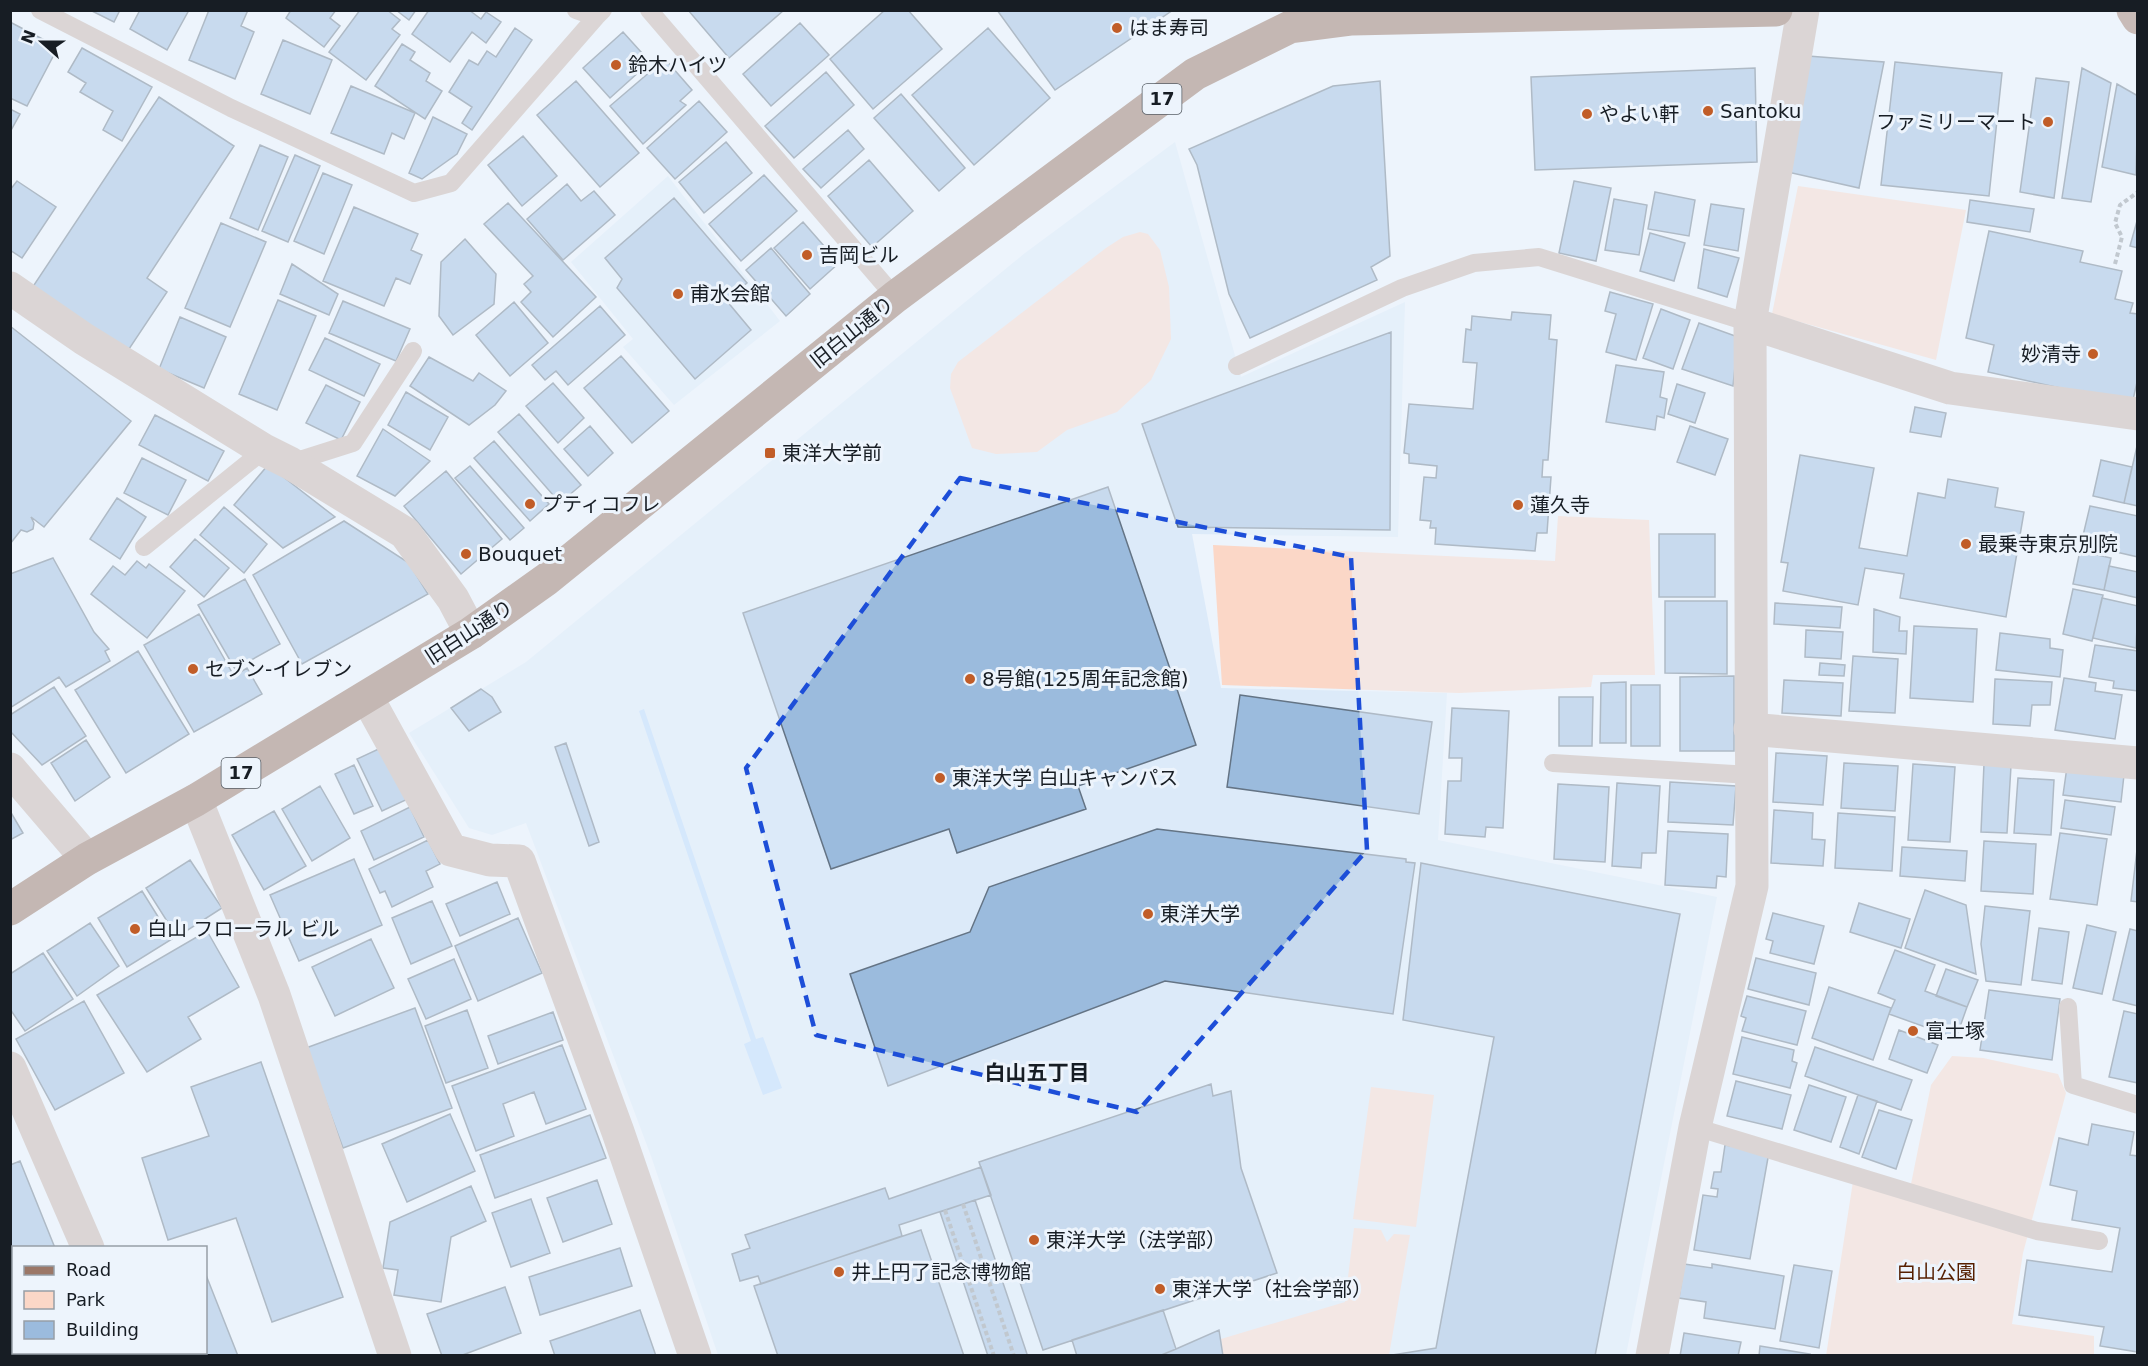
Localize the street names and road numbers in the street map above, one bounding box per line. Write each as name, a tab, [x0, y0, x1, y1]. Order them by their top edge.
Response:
road number: 17	[1142, 84, 1182, 114]
street label: 旧白山通り	[806, 291, 898, 373]
street label: 旧白山通り	[421, 595, 517, 669]
road number: 17	[222, 758, 260, 788]

